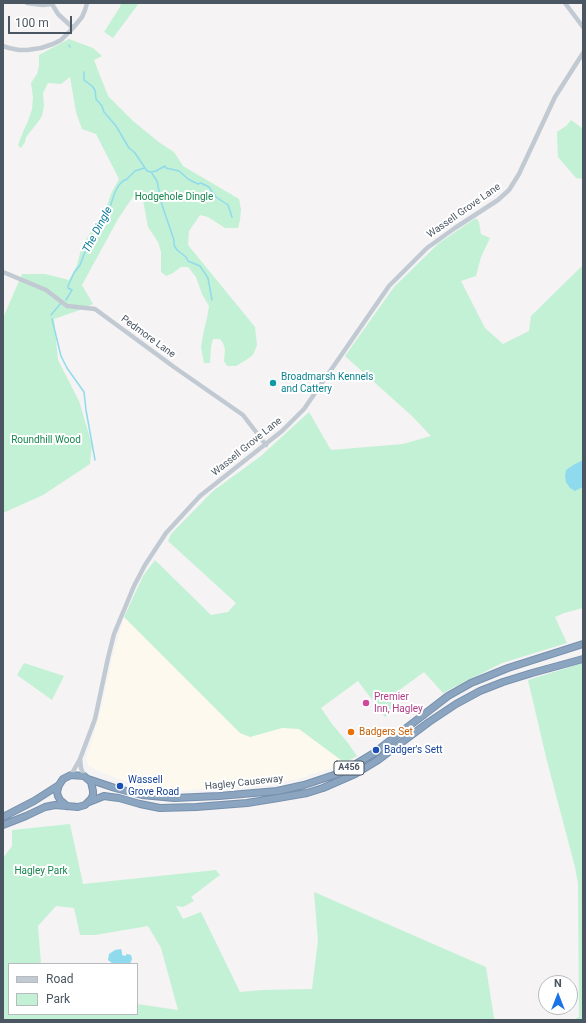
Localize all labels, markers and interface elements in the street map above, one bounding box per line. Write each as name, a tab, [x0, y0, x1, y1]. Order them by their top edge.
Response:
scale bar	[10, 8, 74, 34]
text: 100 m	[15, 16, 49, 30]
street label: Wassell Grove Lane	[425, 181, 503, 241]
park label: Hodgehole Dingle	[135, 191, 213, 203]
water label: The Dingle	[80, 205, 116, 255]
street label: Pedmore Lane	[118, 313, 178, 361]
place label: Broadmarsh Kennels and Cattery	[281, 371, 373, 394]
marker: Broadmarsh Kennels and Cattery	[268, 378, 278, 388]
street label: Wassell Grove Lane	[209, 415, 285, 479]
park label: Roundhill Wood	[11, 434, 81, 446]
place label: Premier Inn, Hagley	[374, 691, 423, 714]
marker: Premier Inn, Hagley	[361, 698, 371, 708]
place label: Badgers Set	[359, 726, 413, 738]
marker: Badgers Set	[346, 727, 356, 737]
place label: Badger's Sett	[384, 744, 442, 756]
marker: Badger's Sett	[371, 745, 381, 755]
road number: A456	[334, 761, 364, 775]
street label: Hagley Causeway	[204, 773, 284, 793]
place label: Wassell Grove Road	[128, 774, 179, 798]
marker: Wassell Grove Road	[115, 781, 125, 791]
park label: Hagley Park	[14, 865, 68, 877]
legend	[8, 963, 138, 1015]
text: Road	[46, 972, 74, 986]
north arrow	[538, 975, 578, 1015]
text: N	[554, 977, 562, 990]
text: Park	[46, 992, 70, 1006]

